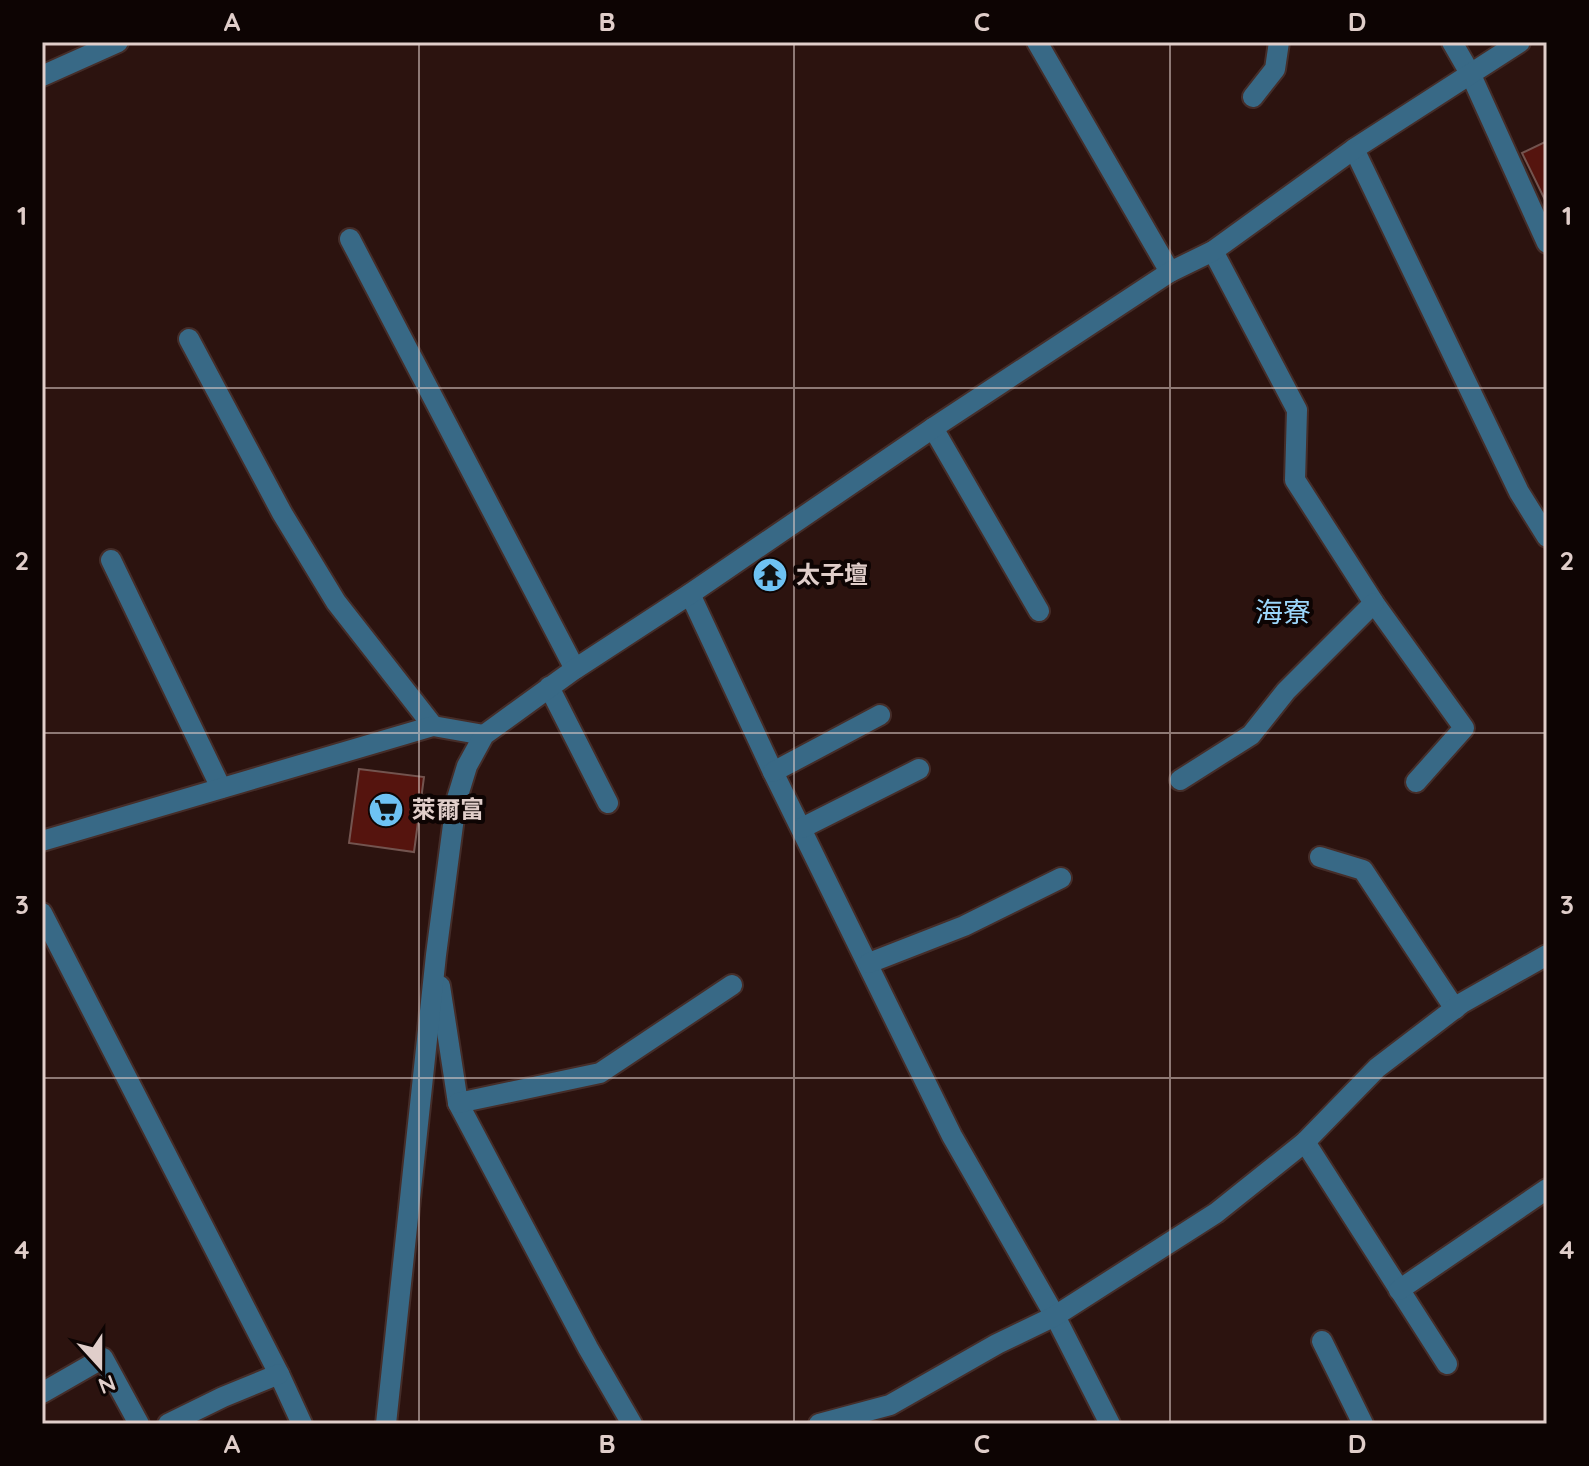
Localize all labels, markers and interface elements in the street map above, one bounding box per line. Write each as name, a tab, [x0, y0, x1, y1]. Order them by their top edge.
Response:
text: A	[224, 5, 241, 38]
text: B	[598, 5, 616, 38]
text: C	[974, 5, 990, 38]
text: D	[1348, 5, 1366, 38]
text: 1	[17, 199, 27, 232]
text: 1	[1562, 199, 1572, 232]
text: 2	[15, 544, 29, 577]
text: 2	[1560, 544, 1574, 577]
temple icon: 太子壇	[751, 556, 789, 594]
place label: 太子壇	[796, 559, 868, 589]
district label: 海寮	[1255, 594, 1311, 629]
supermarket icon: 萊爾富	[367, 791, 405, 829]
place label: 萊爾富	[412, 794, 484, 824]
text: 3	[15, 888, 29, 921]
text: 3	[1560, 888, 1574, 921]
text: 4	[14, 1233, 30, 1266]
text: 4	[1559, 1233, 1575, 1266]
north arrow	[60, 1326, 140, 1406]
text: N	[95, 1369, 120, 1401]
text: A	[224, 1427, 241, 1460]
text: B	[598, 1427, 616, 1460]
text: C	[974, 1427, 990, 1460]
text: D	[1348, 1427, 1366, 1460]

